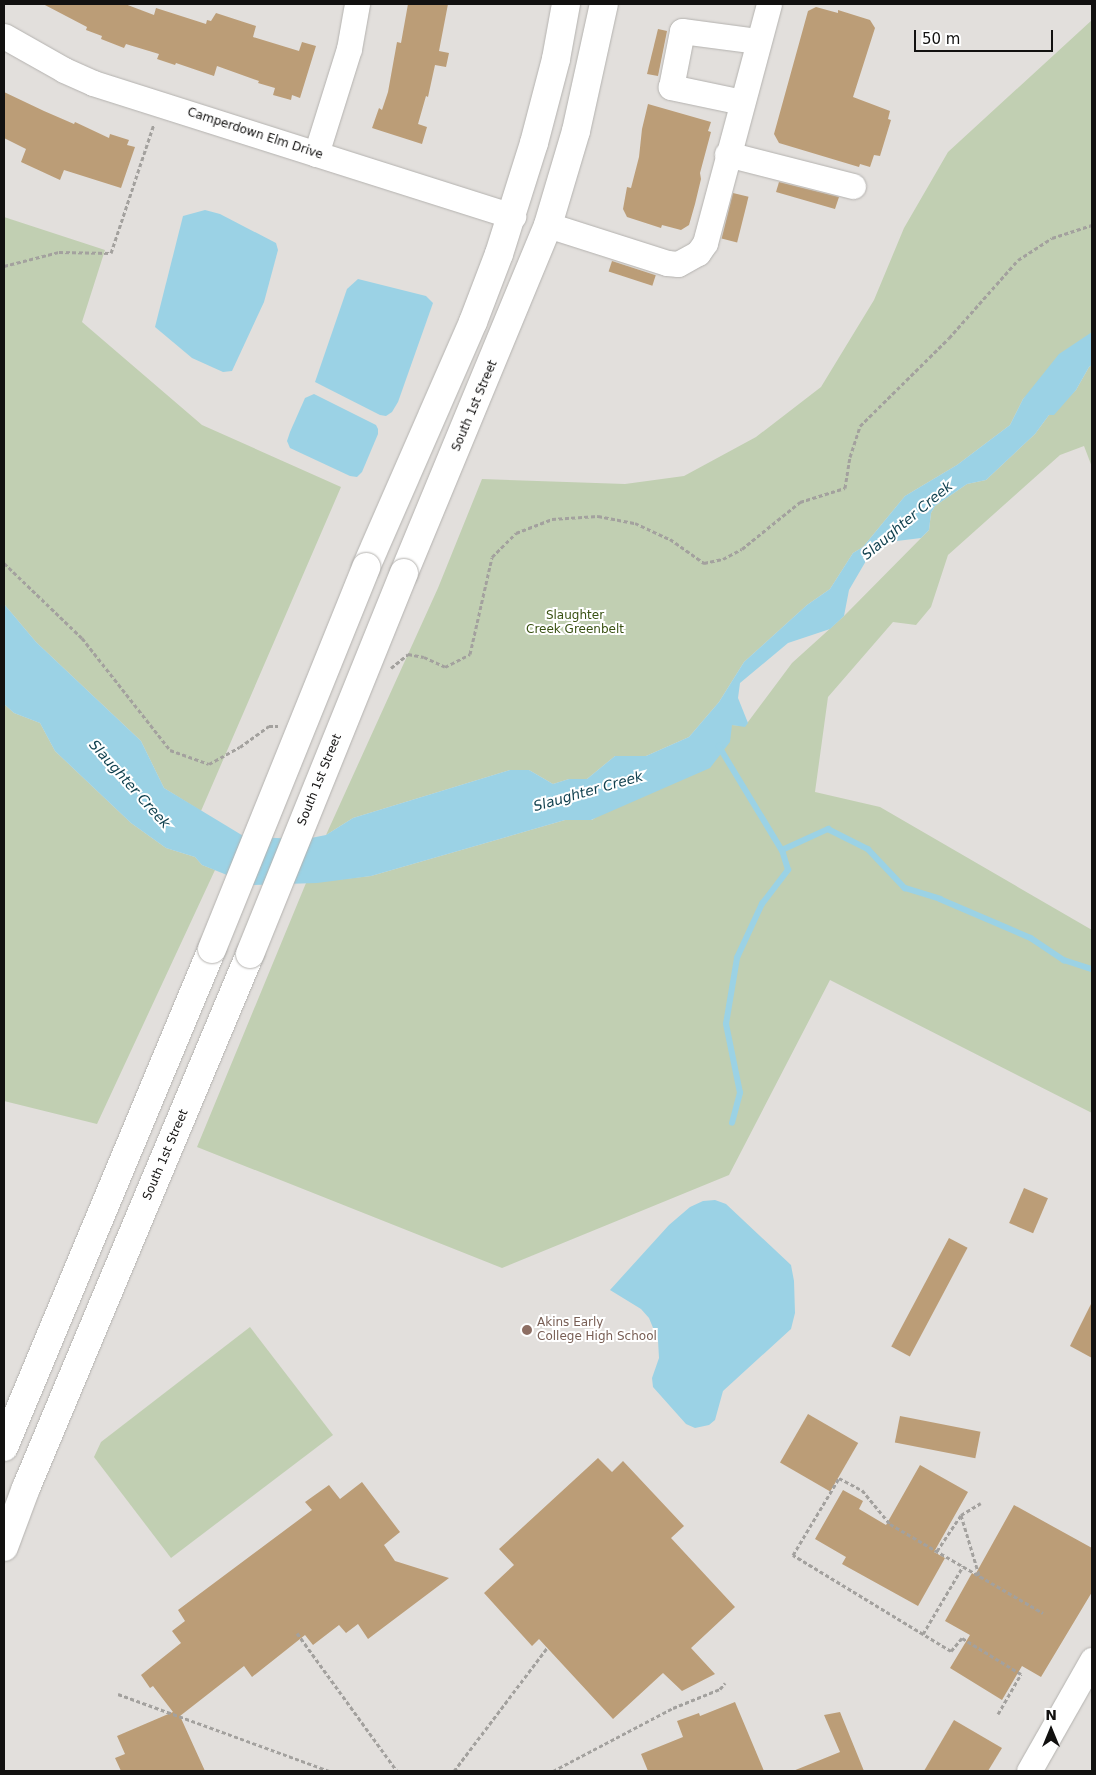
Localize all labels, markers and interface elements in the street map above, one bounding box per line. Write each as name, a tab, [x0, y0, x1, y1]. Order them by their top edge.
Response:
scale bar	[916, 20, 1055, 52]
text: 50 m	[922, 30, 960, 48]
street label: Camperdown Elm Drive	[185, 105, 325, 163]
street label: South 1st Street	[449, 358, 501, 454]
water label: Slaughter Creek	[858, 477, 956, 563]
park label: Slaughter Creek Greenbelt	[526, 609, 624, 637]
street label: South 1st Street	[295, 732, 345, 828]
water label: Slaughter Creek	[86, 736, 174, 832]
water label: Slaughter Creek	[531, 767, 645, 815]
street label: South 1st Street	[140, 1107, 192, 1203]
place label: Akins Early College High School	[537, 1316, 657, 1344]
marker: Akins Early College High School	[521, 1324, 533, 1336]
north arrow	[1026, 1705, 1076, 1755]
text: N	[1045, 1707, 1057, 1723]

